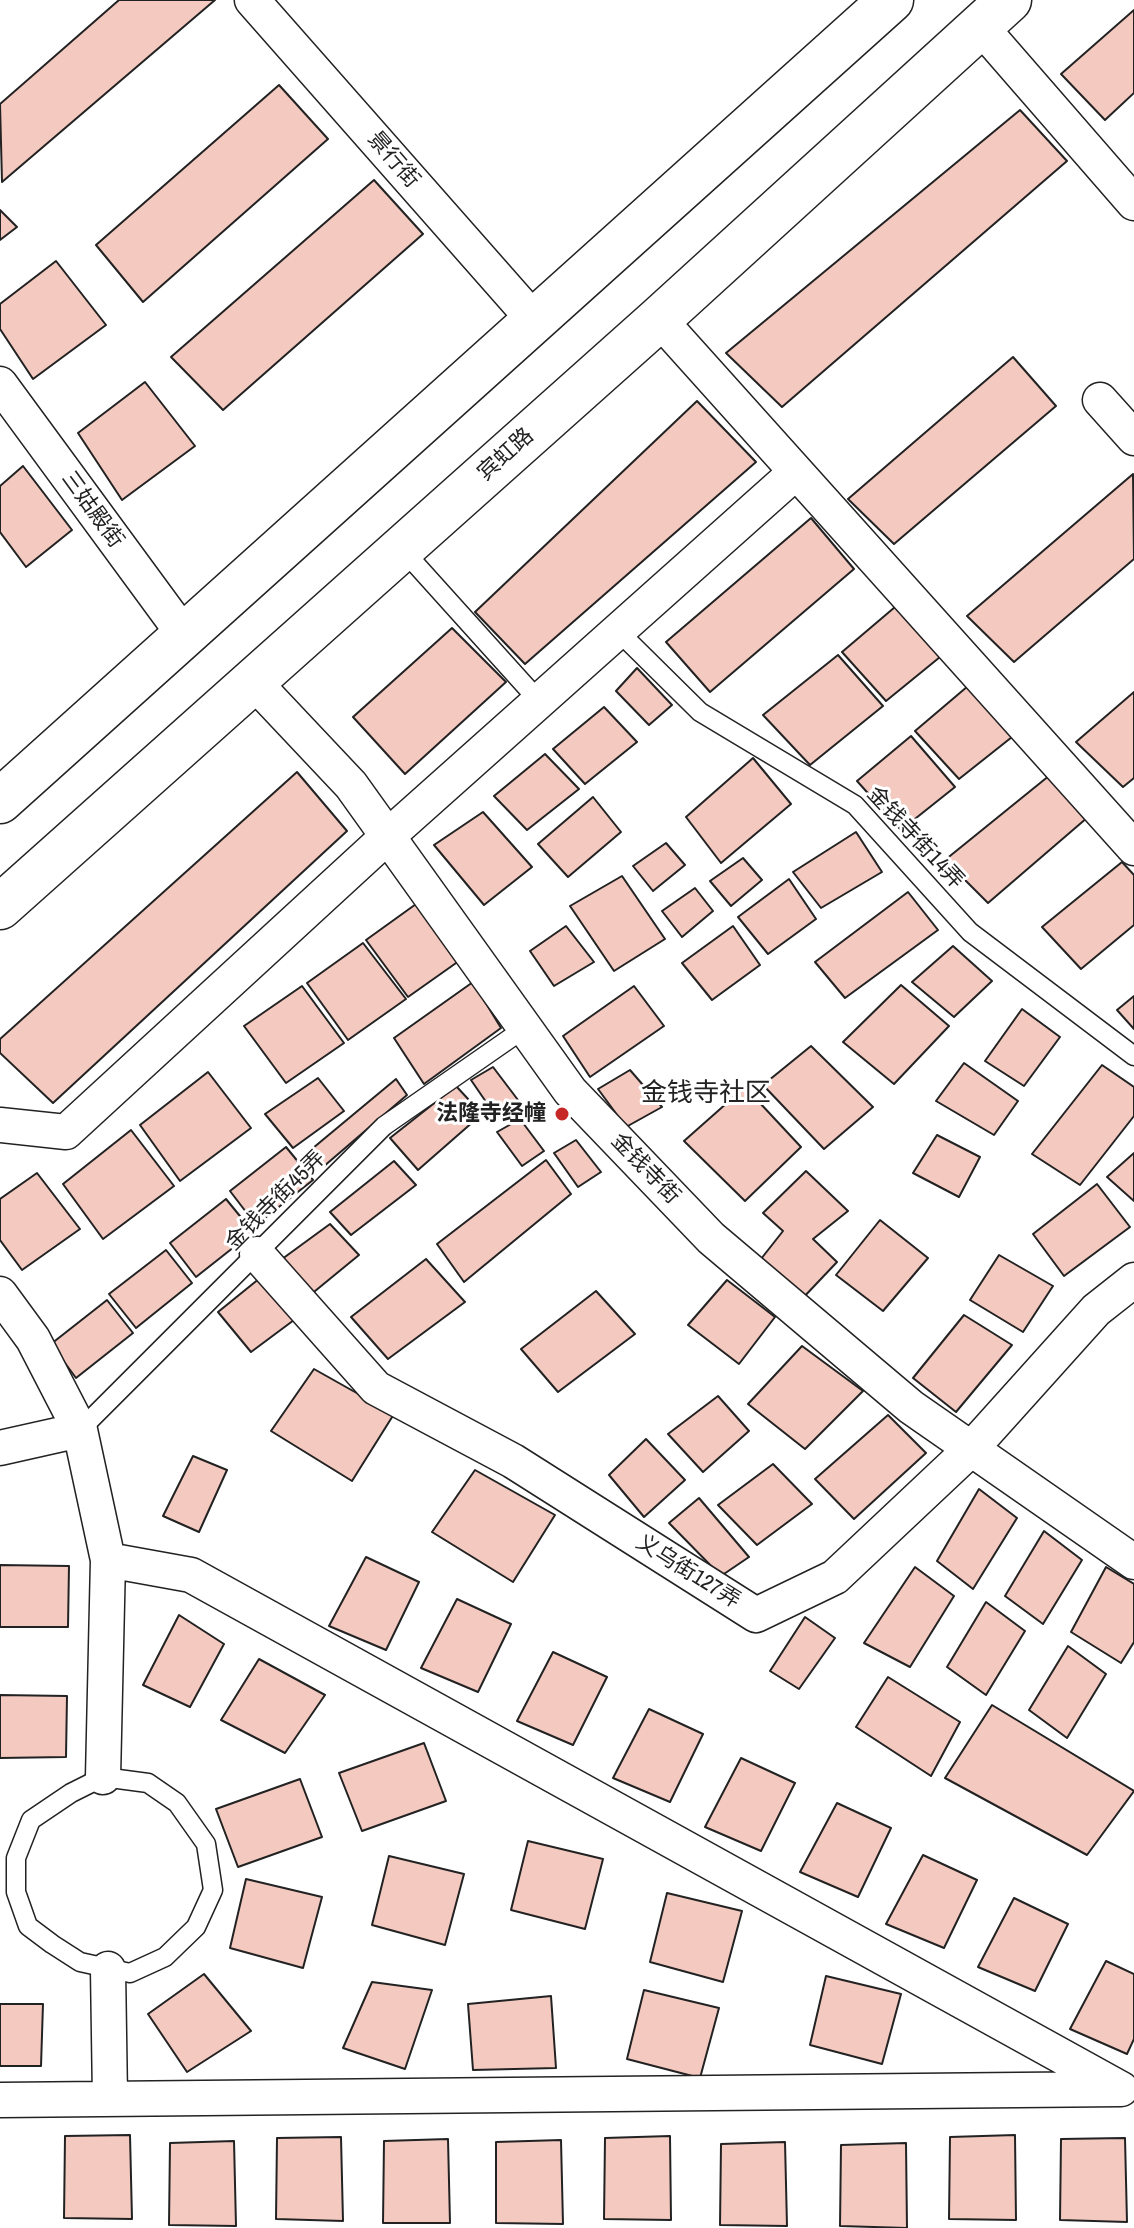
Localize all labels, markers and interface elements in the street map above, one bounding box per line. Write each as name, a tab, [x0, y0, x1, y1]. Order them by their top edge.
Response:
street label: 景行街	[361, 126, 425, 194]
street label: 宾虹路	[473, 423, 539, 487]
street label: 三姑殿街	[55, 467, 129, 553]
street label: 金钱寺街14弄	[861, 781, 969, 895]
district label: 金钱寺社区	[641, 1078, 771, 1110]
place label: 法隆寺经幢	[436, 1101, 546, 1127]
marker: 法隆寺经幢	[553, 1105, 571, 1123]
street label: 金钱寺街	[605, 1128, 685, 1210]
street label: 金钱寺街45弄	[221, 1146, 331, 1256]
street label: 义乌街127弄	[631, 1530, 745, 1614]

